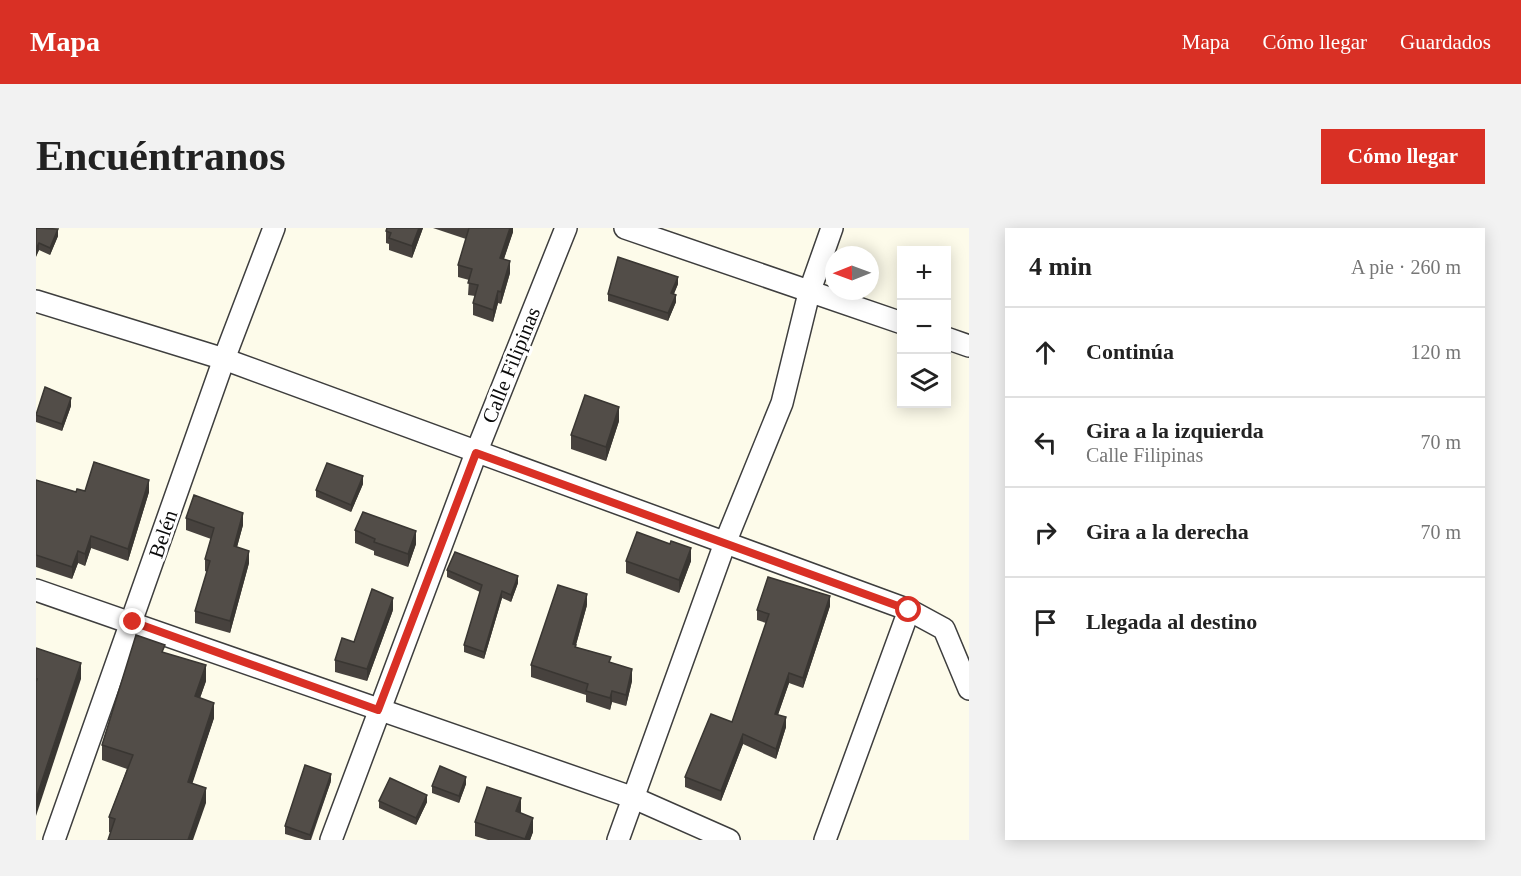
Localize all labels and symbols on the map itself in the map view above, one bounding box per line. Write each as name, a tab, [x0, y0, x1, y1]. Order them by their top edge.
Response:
north arrow	[825, 246, 879, 300]
street label: Calle Filipinas	[477, 303, 545, 427]
street label: Belén	[144, 506, 182, 561]
route start	[895, 596, 921, 622]
route end	[119, 608, 145, 634]

